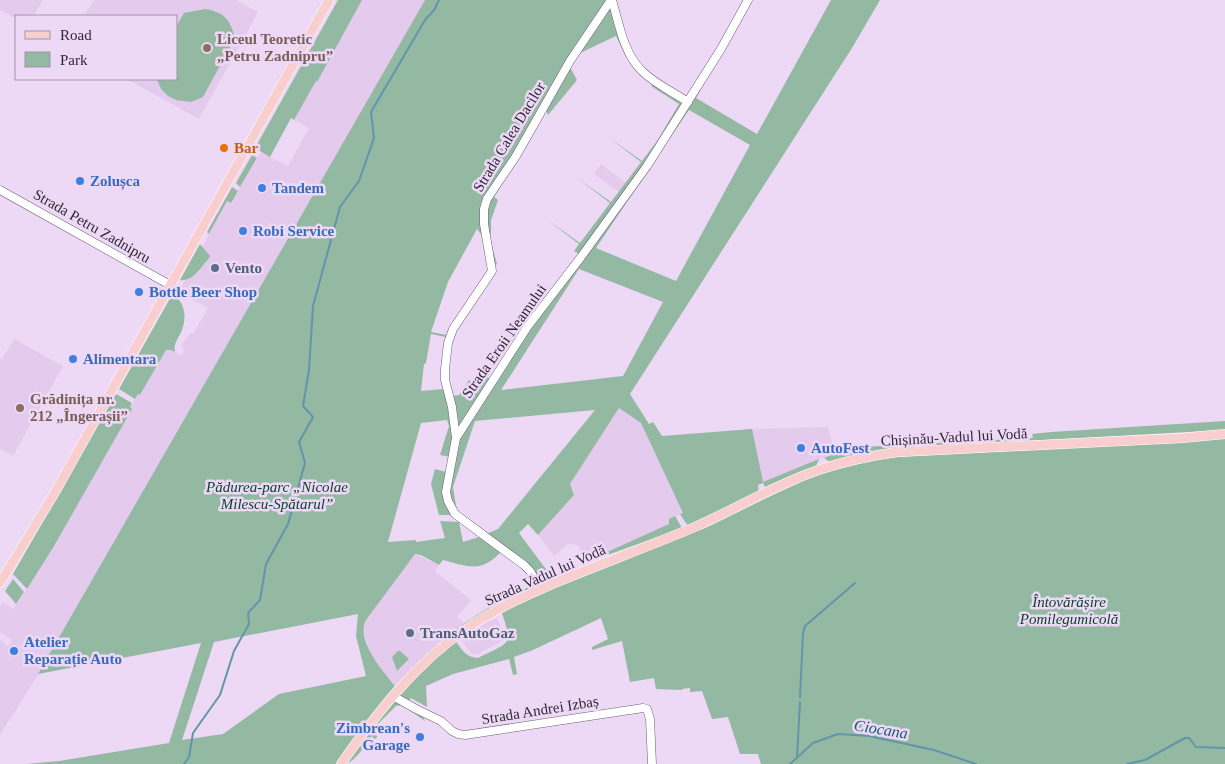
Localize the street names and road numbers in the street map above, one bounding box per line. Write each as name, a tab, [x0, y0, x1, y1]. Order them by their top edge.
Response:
street label: Strada Calea Dacilor	[470, 79, 548, 195]
street label: Strada Petru Zadnipru	[31, 186, 154, 266]
street label: Strada Eroii Neamului	[459, 281, 549, 401]
street label: Chișinău-Vadul lui Vodă	[880, 425, 1028, 450]
street label: Strada Vadul lui Vodă	[482, 541, 608, 609]
street label: Strada Andrei Izbaș	[480, 693, 600, 728]

